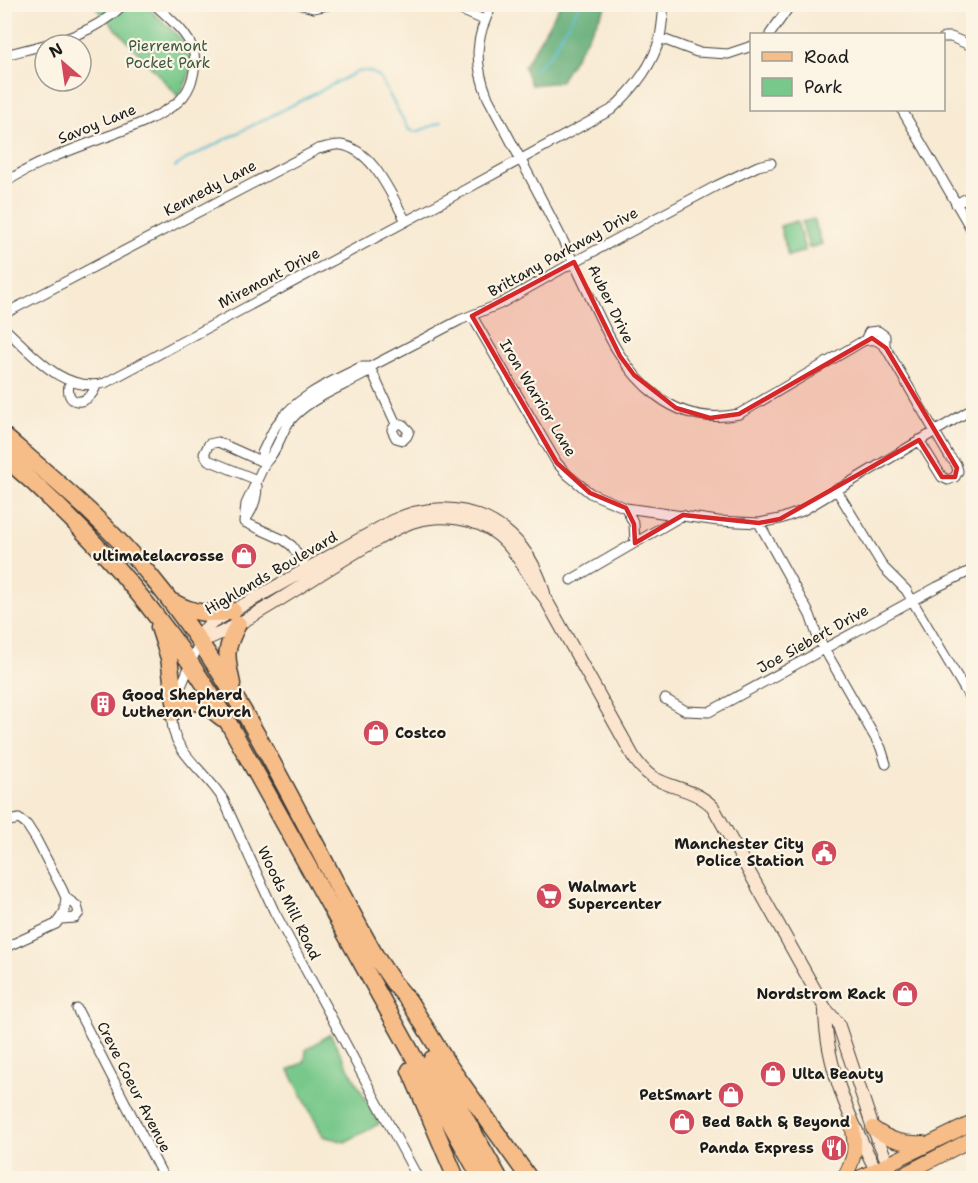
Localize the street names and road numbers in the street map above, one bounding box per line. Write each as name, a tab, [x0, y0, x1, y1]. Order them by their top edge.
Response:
street label: Savoy Lane	[55, 99, 139, 149]
street label: Kennedy Lane	[160, 155, 260, 221]
street label: Brittany Parkway Drive	[484, 202, 642, 302]
street label: Miremont Drive	[215, 243, 323, 313]
street label: Auber Drive	[583, 261, 639, 347]
street label: Iron Warrior Lane	[495, 336, 581, 460]
street label: Highlands Boulevard	[201, 527, 341, 619]
street label: Joe Siebert Drive	[754, 600, 872, 678]
street label: Woods Mill Road	[253, 843, 325, 964]
street label: Creve Coeur Avenue	[92, 1018, 176, 1156]

